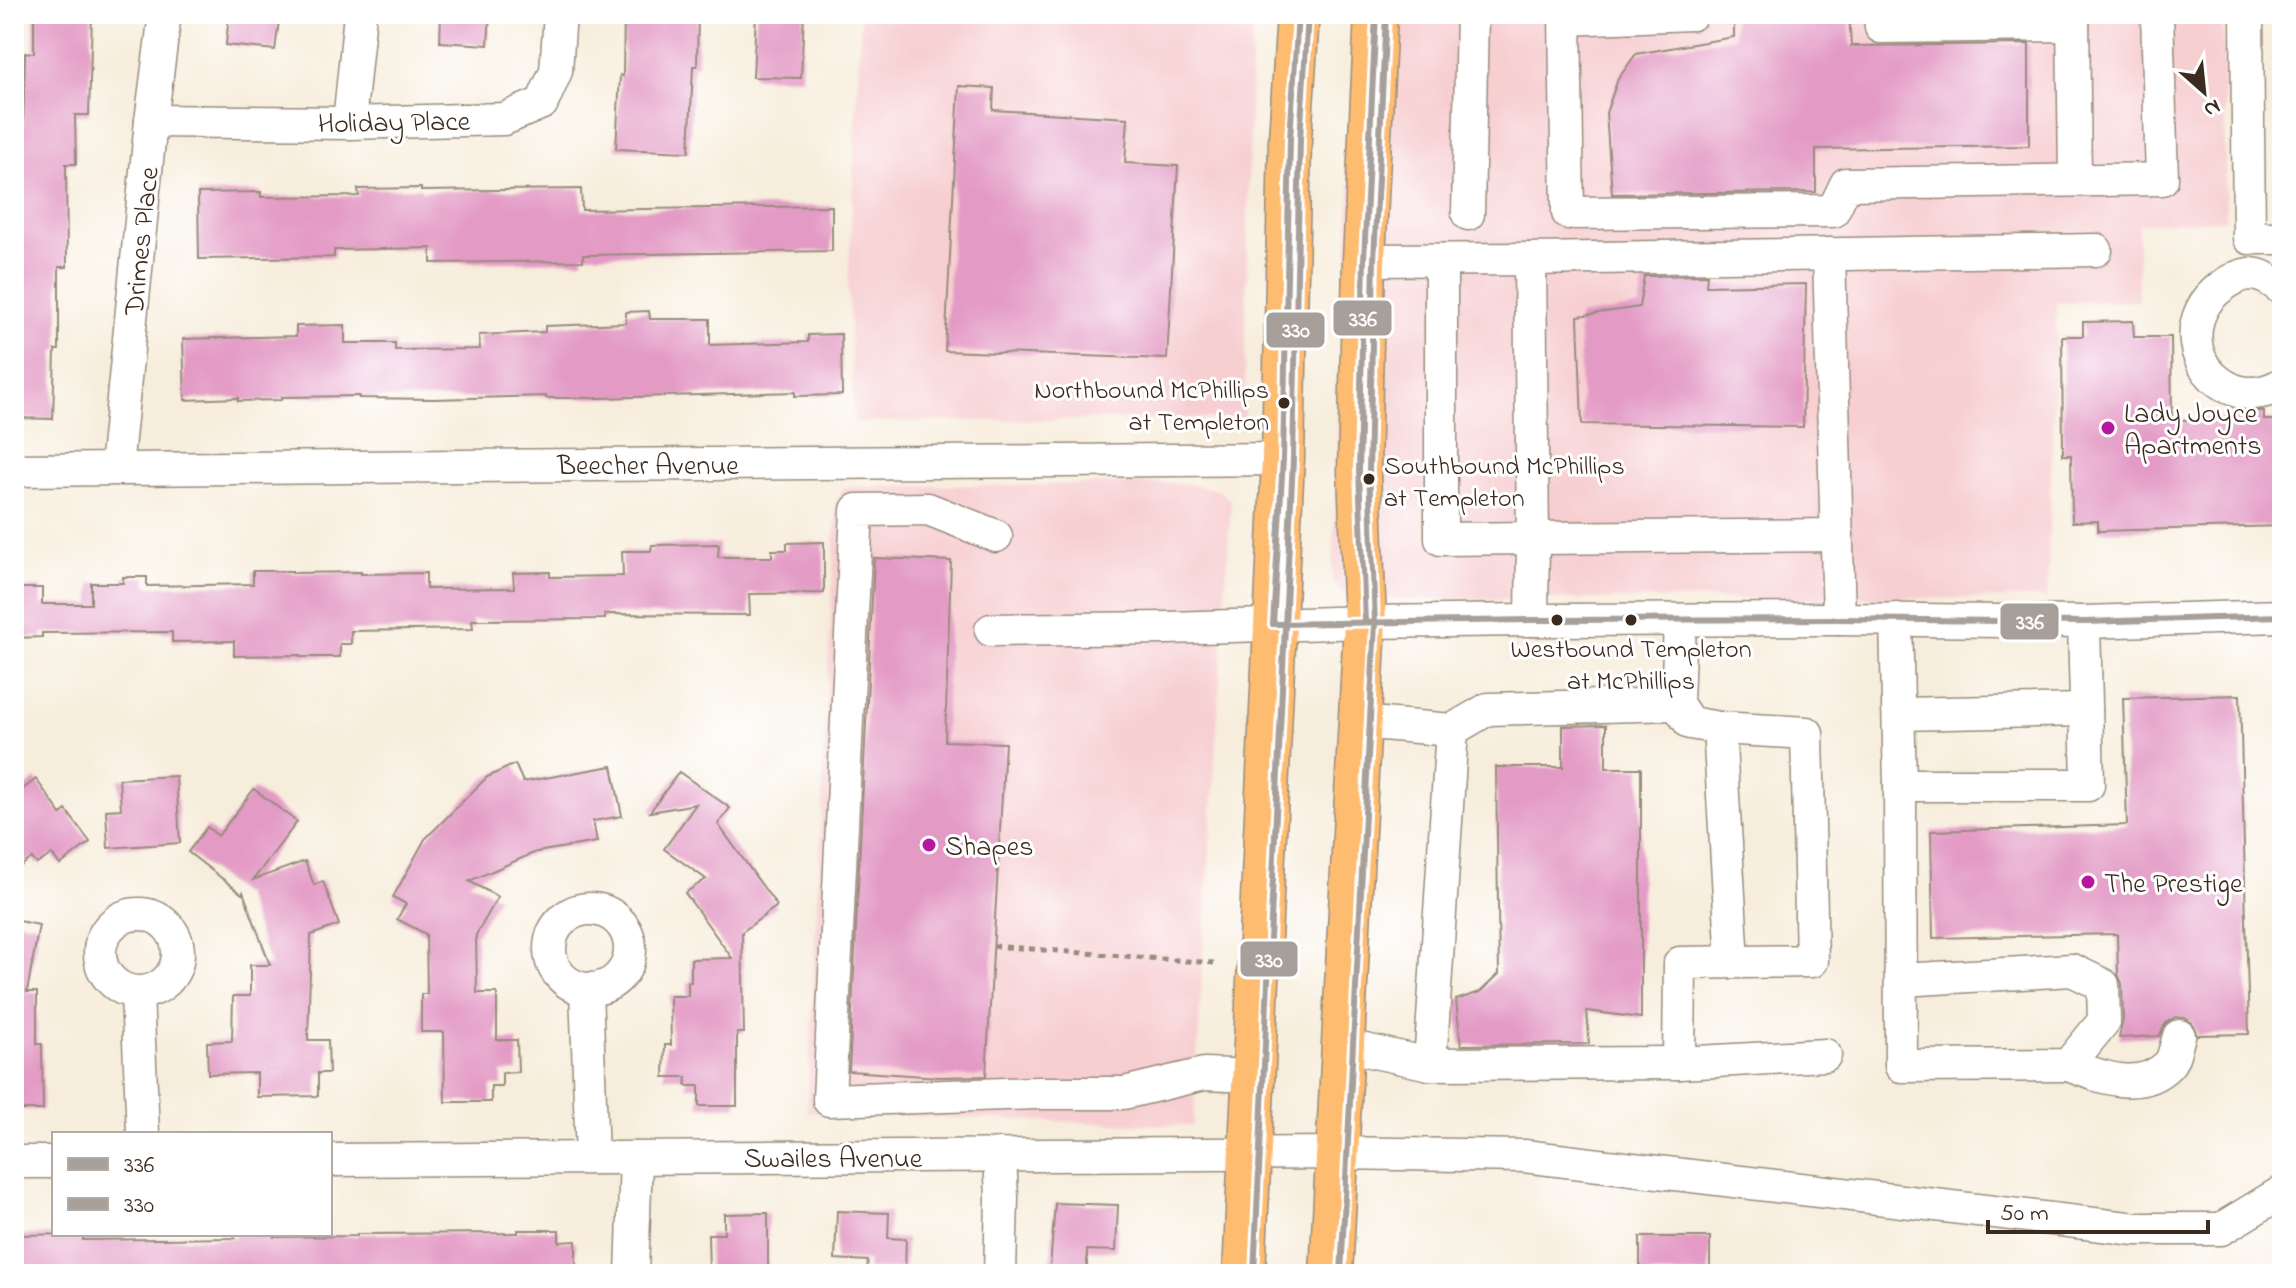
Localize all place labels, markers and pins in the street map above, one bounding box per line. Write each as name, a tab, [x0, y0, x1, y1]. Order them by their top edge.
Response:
place label: Northbound McPhillips at Templeton	[1034, 373, 1269, 443]
marker: Northbound McPhillips at Templeton	[1276, 395, 1292, 411]
place label: Lady Joyce Apartments	[2124, 395, 2261, 468]
marker: Lady Joyce Apartments	[2099, 419, 2117, 437]
place label: Southbound McPhillips at Templeton	[1384, 449, 1625, 519]
marker: Southbound McPhillips at Templeton	[1361, 471, 1377, 487]
unlabelled marker	[1549, 612, 1565, 628]
marker: Westbound Templeton at McPhillips	[1623, 612, 1639, 628]
place label: Westbound Templeton at McPhillips	[1511, 632, 1751, 702]
place label: Shapes	[945, 828, 1033, 869]
marker: Shapes	[920, 836, 938, 854]
place label: The Prestige	[2104, 865, 2243, 906]
marker: The Prestige	[2079, 873, 2097, 891]

